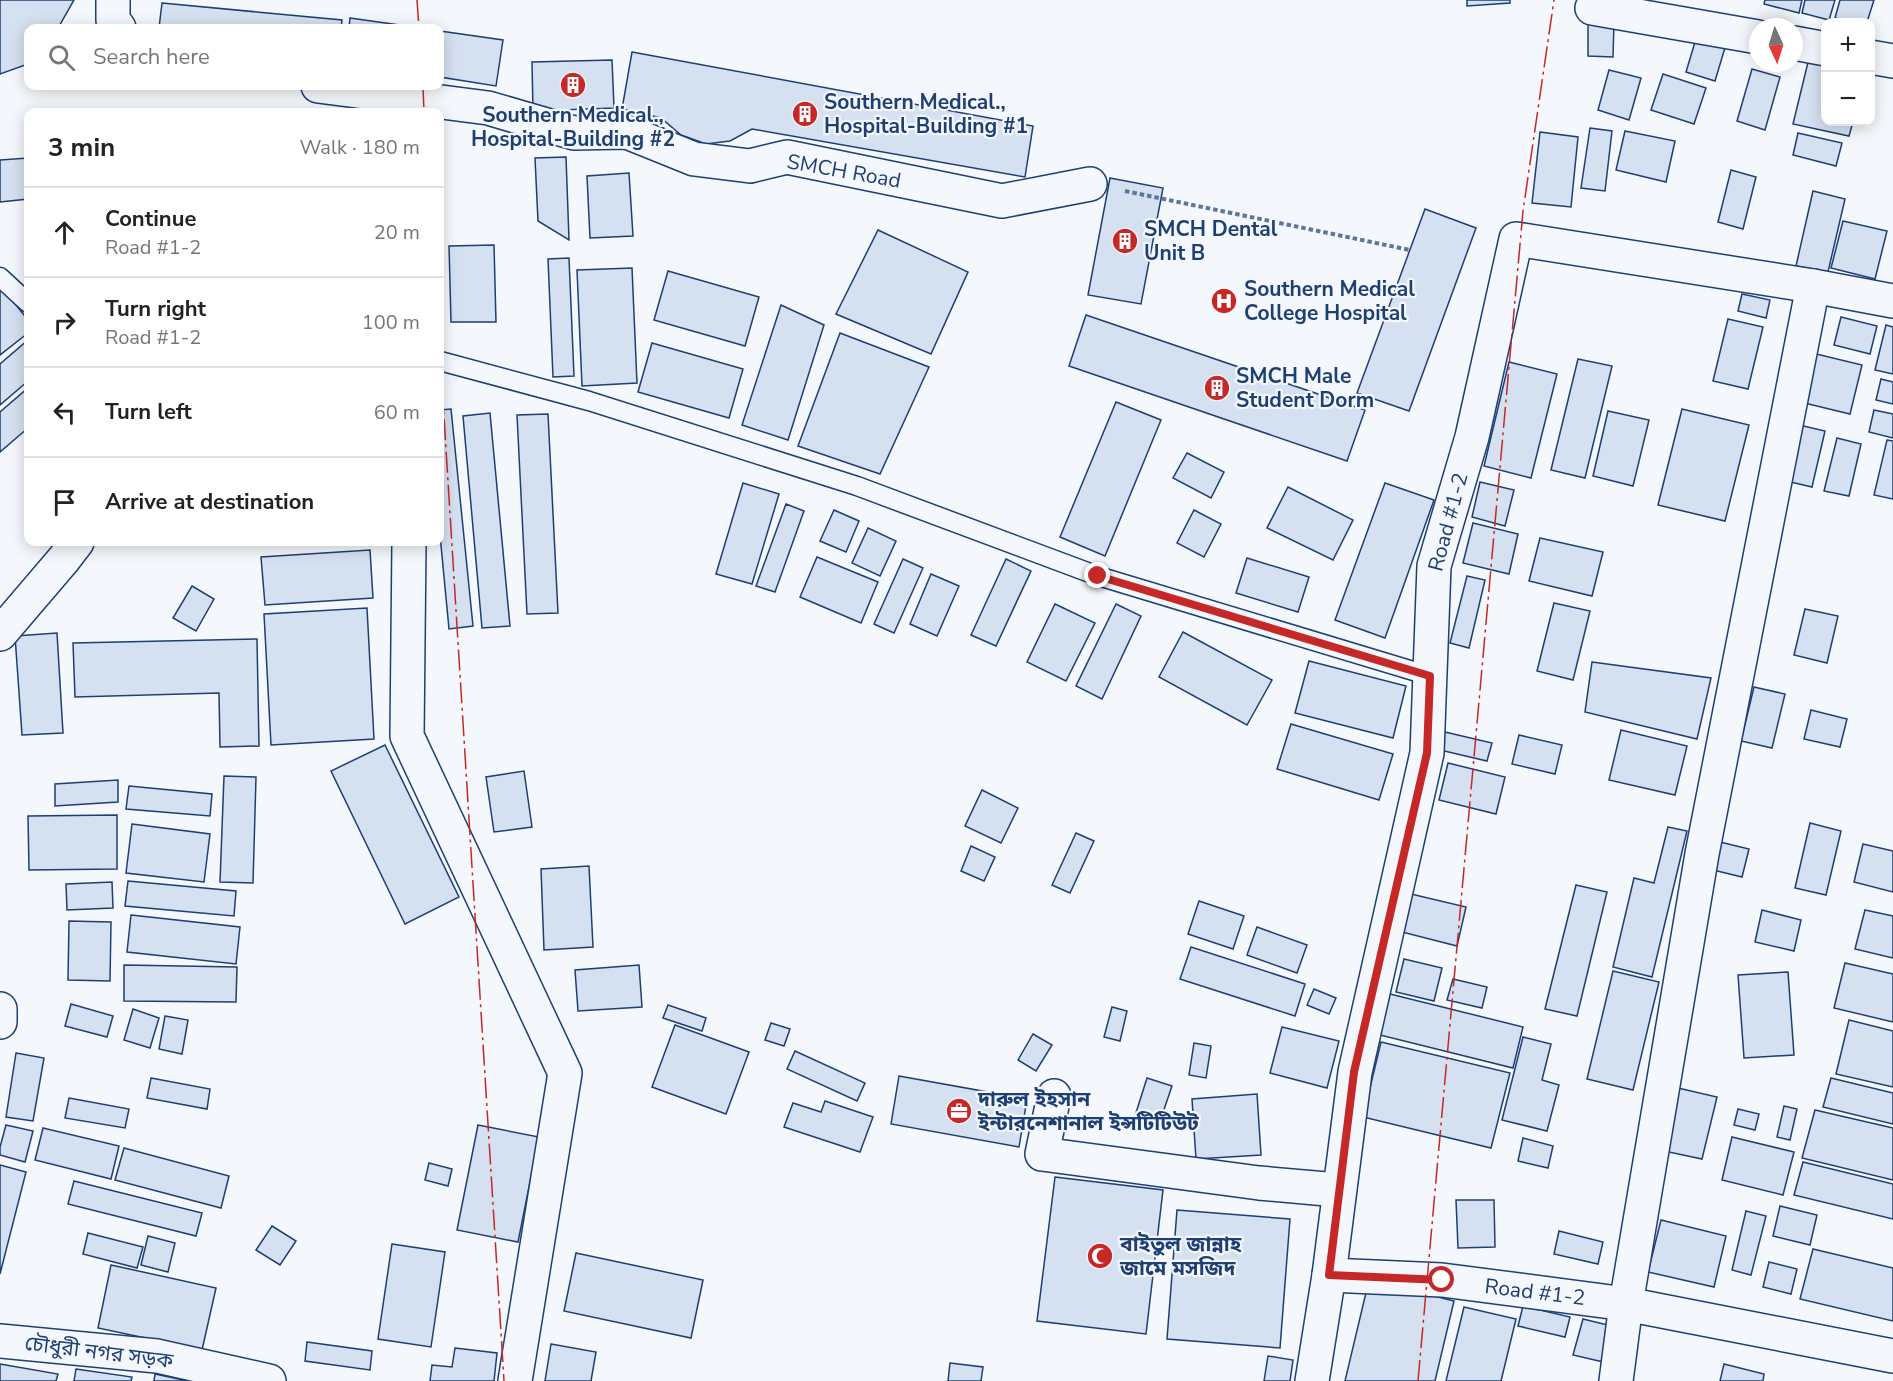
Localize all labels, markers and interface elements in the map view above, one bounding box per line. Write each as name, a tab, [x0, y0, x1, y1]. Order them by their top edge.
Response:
north arrow	[1749, 18, 1803, 72]
map controls	[1821, 18, 1875, 126]
button: +	[1821, 18, 1875, 72]
search box	[24, 24, 444, 90]
icon: search	[45, 41, 78, 74]
text: Search here	[93, 42, 210, 72]
building icon: Southern Medical., Hospital-Building #2	[558, 70, 588, 100]
button: −	[1821, 72, 1875, 126]
place label: Southern Medical., Hospital-Building #1	[824, 88, 1028, 140]
building icon: Southern Medical., Hospital-Building #1	[790, 99, 820, 129]
place label: Southern Medical., Hospital-Building #2	[471, 101, 675, 153]
text: 3 min	[48, 130, 115, 165]
text: Walk · 180 m	[300, 134, 420, 161]
street label: SMCH Road	[785, 147, 903, 195]
text: Continue	[105, 204, 196, 234]
place label: SMCH Dental Unit B	[1144, 215, 1278, 267]
icon: ahead	[48, 216, 81, 249]
text: 20 m	[374, 219, 420, 246]
building icon: SMCH Dental Unit B	[1110, 226, 1140, 256]
text: Road #1-2	[105, 234, 201, 261]
place label: Southern Medical College Hospital	[1244, 275, 1415, 327]
hospital icon: Southern Medical College Hospital	[1209, 286, 1239, 316]
text: Turn right	[105, 294, 206, 324]
icon: right	[48, 306, 81, 339]
text: 100 m	[362, 309, 420, 336]
text: Road #1-2	[105, 324, 201, 351]
place label: SMCH Male Student Dorm	[1236, 362, 1374, 414]
building icon: SMCH Male Student Dorm	[1202, 373, 1232, 403]
icon: left	[48, 396, 81, 429]
text: Turn left	[105, 397, 192, 427]
text: 60 m	[374, 399, 420, 426]
street label: Road #1-2	[1421, 470, 1475, 574]
icon: arrive	[48, 486, 81, 519]
text: Arrive at destination	[105, 487, 314, 517]
route end	[1084, 562, 1110, 588]
place label: দারুল ইহসান ইন্টারনেশানাল ইন্সটিটিউট	[977, 1085, 1199, 1137]
office icon: দারুল ইহসান ইন্টারনেশানাল ইন্সটিটিউট	[944, 1096, 974, 1126]
place label: বাইতুল জান্নাহ জামে মসজিদ	[1119, 1230, 1242, 1282]
mosque icon: বাইতুল জান্নাহ জামে মসজিদ	[1085, 1241, 1115, 1271]
route start	[1428, 1266, 1454, 1292]
street label: Road #1-2	[1483, 1272, 1587, 1312]
street label: চৌধুরী নগর সড়ক	[23, 1329, 176, 1375]

